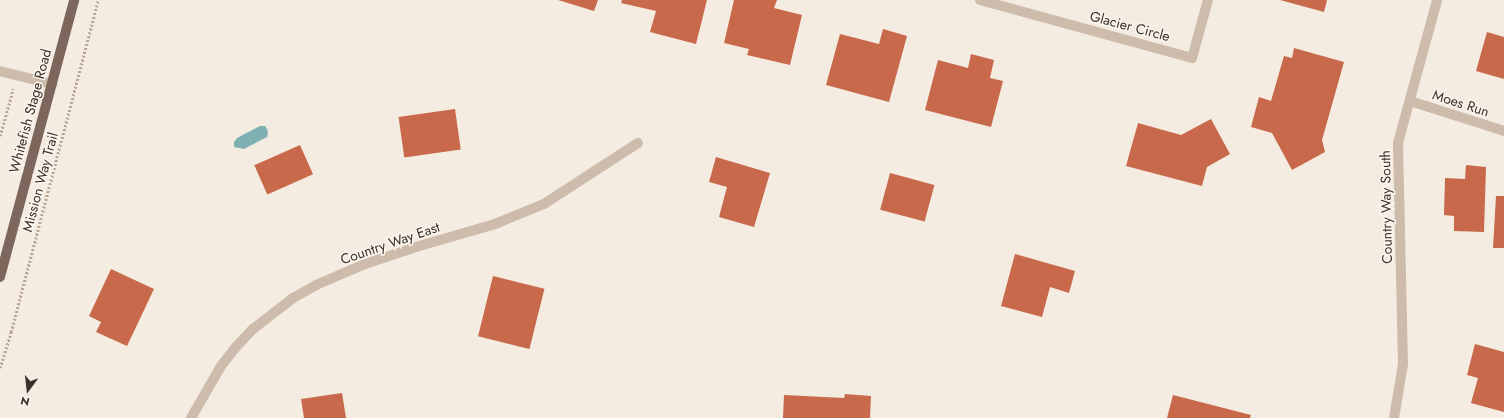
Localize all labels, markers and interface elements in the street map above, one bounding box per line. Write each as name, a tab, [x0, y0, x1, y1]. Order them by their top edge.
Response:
street label: Glacier Circle	[1088, 7, 1172, 45]
street label: Whitefish Stage Road	[5, 47, 55, 175]
street label: Moes Run	[1431, 86, 1491, 120]
street label: Mission Way Trail	[19, 130, 61, 234]
street label: Country Way South	[1377, 150, 1395, 264]
street label: Country Way East	[338, 218, 442, 268]
north arrow	[8, 370, 48, 410]
text: N	[19, 393, 31, 410]

